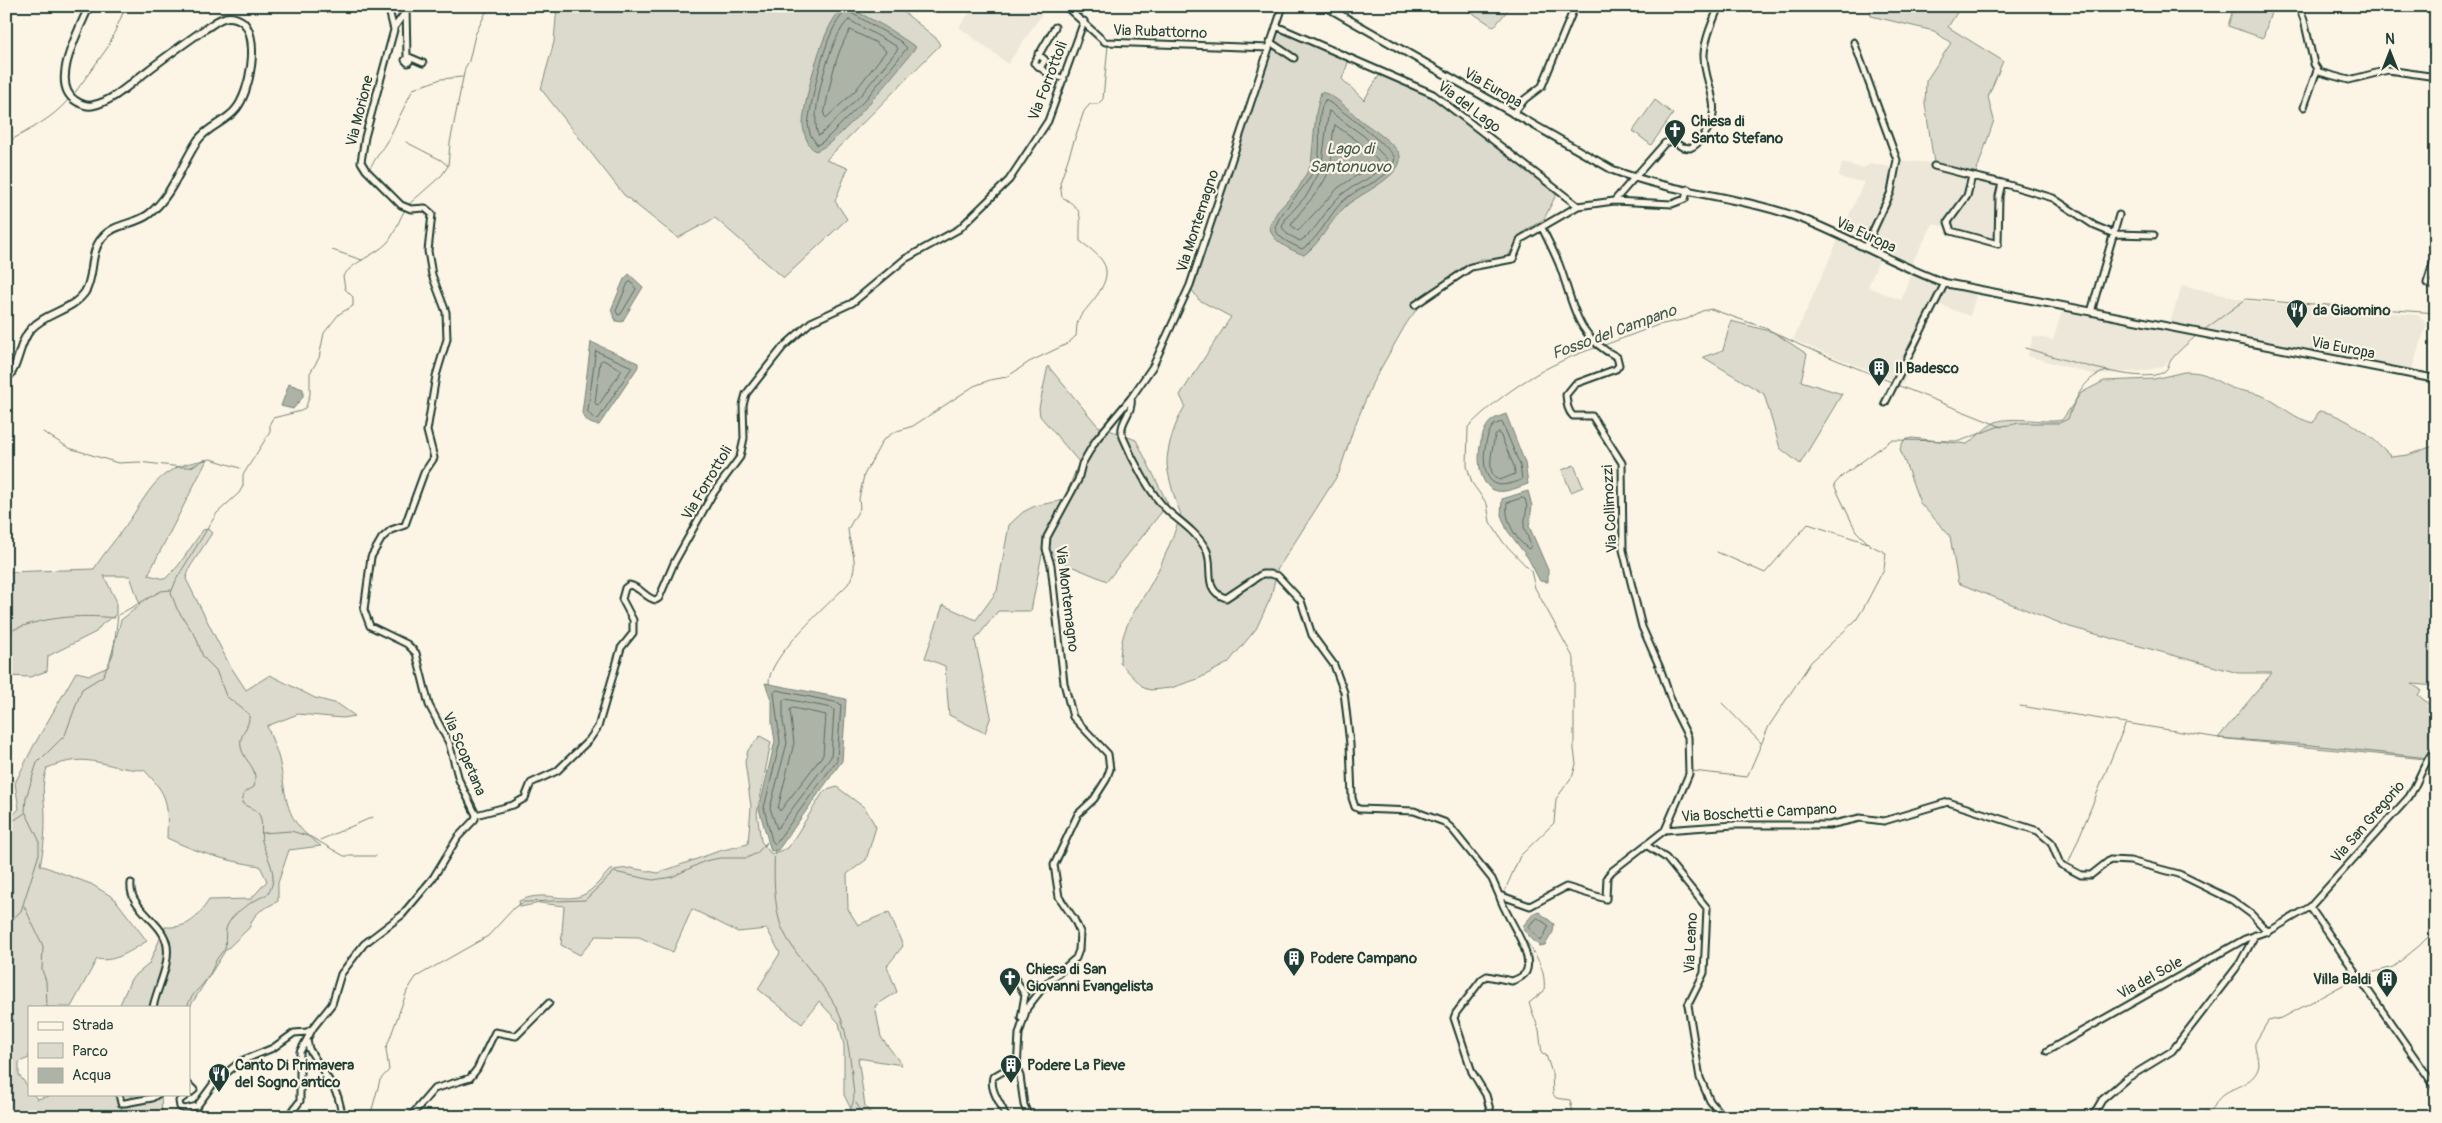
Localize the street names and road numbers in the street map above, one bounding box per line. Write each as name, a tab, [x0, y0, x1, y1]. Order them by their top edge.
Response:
street label: Via Rubattorno	[1113, 21, 1207, 43]
street label: Via Forrottoli	[1024, 39, 1072, 123]
street label: Via Europa	[1460, 64, 1526, 112]
street label: Via Morione	[342, 73, 378, 149]
street label: Via del Lago	[1433, 77, 1505, 137]
street label: Via Montemagno	[1172, 167, 1224, 275]
street label: Via Europa	[1833, 213, 1899, 257]
street label: Via Europa	[2310, 333, 2377, 363]
street label: Via Forrottoli	[677, 442, 737, 523]
street label: Via Collimozzi	[1598, 464, 1622, 554]
street label: Via Montemagno	[1051, 545, 1083, 653]
street label: Via Scopetana	[438, 709, 490, 799]
street label: Via San Gregorio	[2327, 777, 2409, 867]
street label: Via Boschetti e Campano	[1681, 799, 1837, 827]
street label: Via Leano	[1680, 912, 1702, 974]
street label: Via del Sole	[2114, 952, 2186, 1004]

